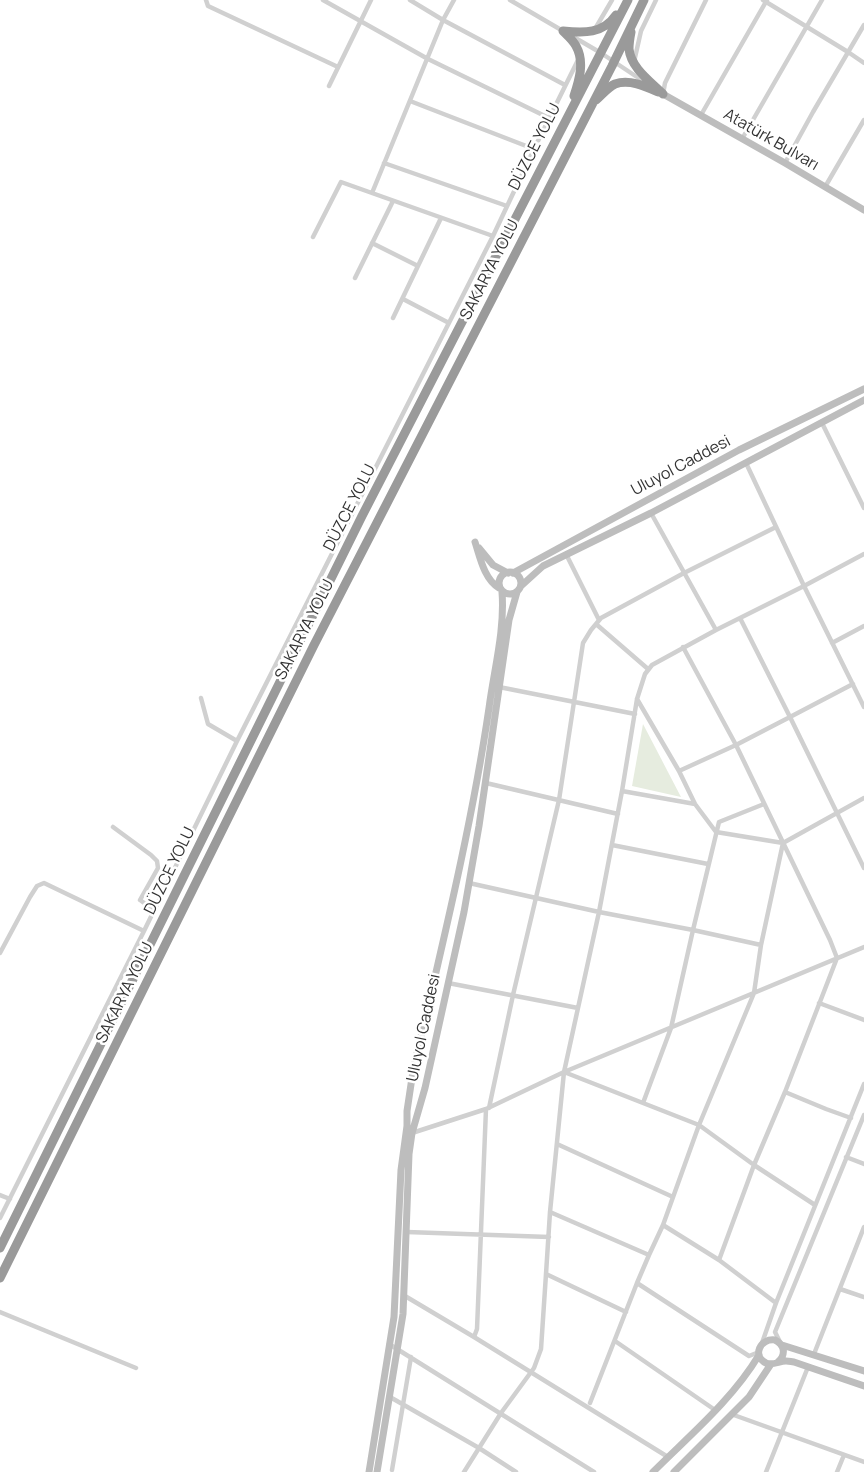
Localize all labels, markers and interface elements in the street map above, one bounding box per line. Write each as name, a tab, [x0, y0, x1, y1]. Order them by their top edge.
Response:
street label: DÜZCE YOLU	[505, 100, 565, 194]
street label: Atatürk Bulvarı	[720, 105, 822, 175]
street label: SAKARYA YOLU	[457, 217, 523, 323]
street label: Uluyol Caddesi	[628, 432, 734, 500]
street label: DÜZCE YOLU	[320, 461, 380, 555]
street label: SAKARYA YOLU	[272, 577, 338, 683]
street label: DÜZCE YOLU	[141, 824, 199, 918]
street label: SAKARYA YOLU	[92, 939, 158, 1047]
street label: Uluyol Caddesi	[403, 972, 445, 1084]

